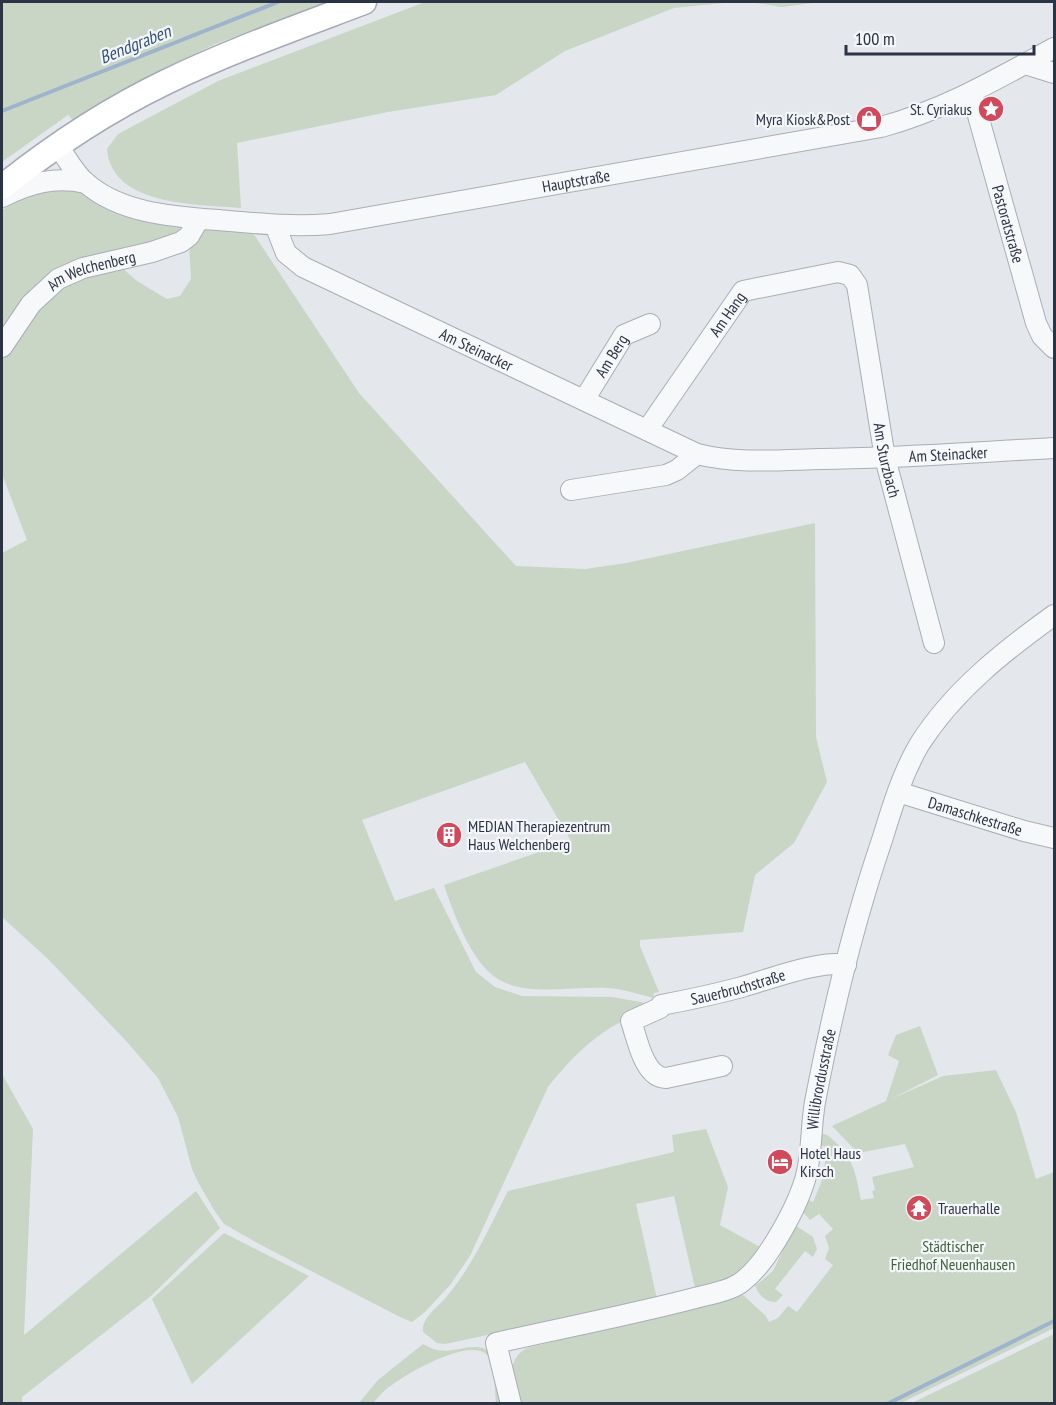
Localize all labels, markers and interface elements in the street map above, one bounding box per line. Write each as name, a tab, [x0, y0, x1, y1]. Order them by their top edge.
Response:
scale bar	[846, 18, 1034, 56]
water label: Bendgraben	[96, 19, 175, 69]
text: 100 m	[855, 27, 895, 50]
place icon: St. Cyriakus	[976, 94, 1006, 124]
place label: St. Cyriakus	[910, 99, 972, 119]
shop icon: Myra Kiosk&Post	[854, 104, 884, 134]
place label: Myra Kiosk&Post	[756, 109, 851, 129]
street label: Hauptstraße	[541, 165, 611, 196]
street label: Pastoratstraße	[988, 183, 1029, 265]
street label: Am Welchenberg	[42, 246, 137, 295]
street label: Am Hang	[705, 288, 750, 340]
street label: Am Steinacker	[436, 323, 517, 375]
street label: Am Berg	[590, 331, 632, 381]
street label: Am Sturzbach	[869, 421, 905, 500]
street label: Am Steinacker	[908, 442, 989, 466]
street label: Damaschkestraße	[926, 792, 1025, 840]
place label: MEDIAN Therapiezentrum Haus Welchenberg	[468, 816, 610, 854]
building icon: MEDIAN Therapiezentrum Haus Welchenberg	[434, 820, 464, 850]
street label: Sauerbruchstraße	[689, 964, 787, 1009]
street label: Willibrordusstraße	[802, 1027, 840, 1130]
place label: Hotel Haus Kirsch	[800, 1143, 861, 1181]
hotel icon: Hotel Haus Kirsch	[765, 1147, 795, 1177]
temple icon: Trauerhalle	[904, 1193, 934, 1223]
place label: Trauerhalle	[938, 1198, 1000, 1218]
park label: Städtischer Friedhof Neuenhausen	[891, 1236, 1015, 1274]

